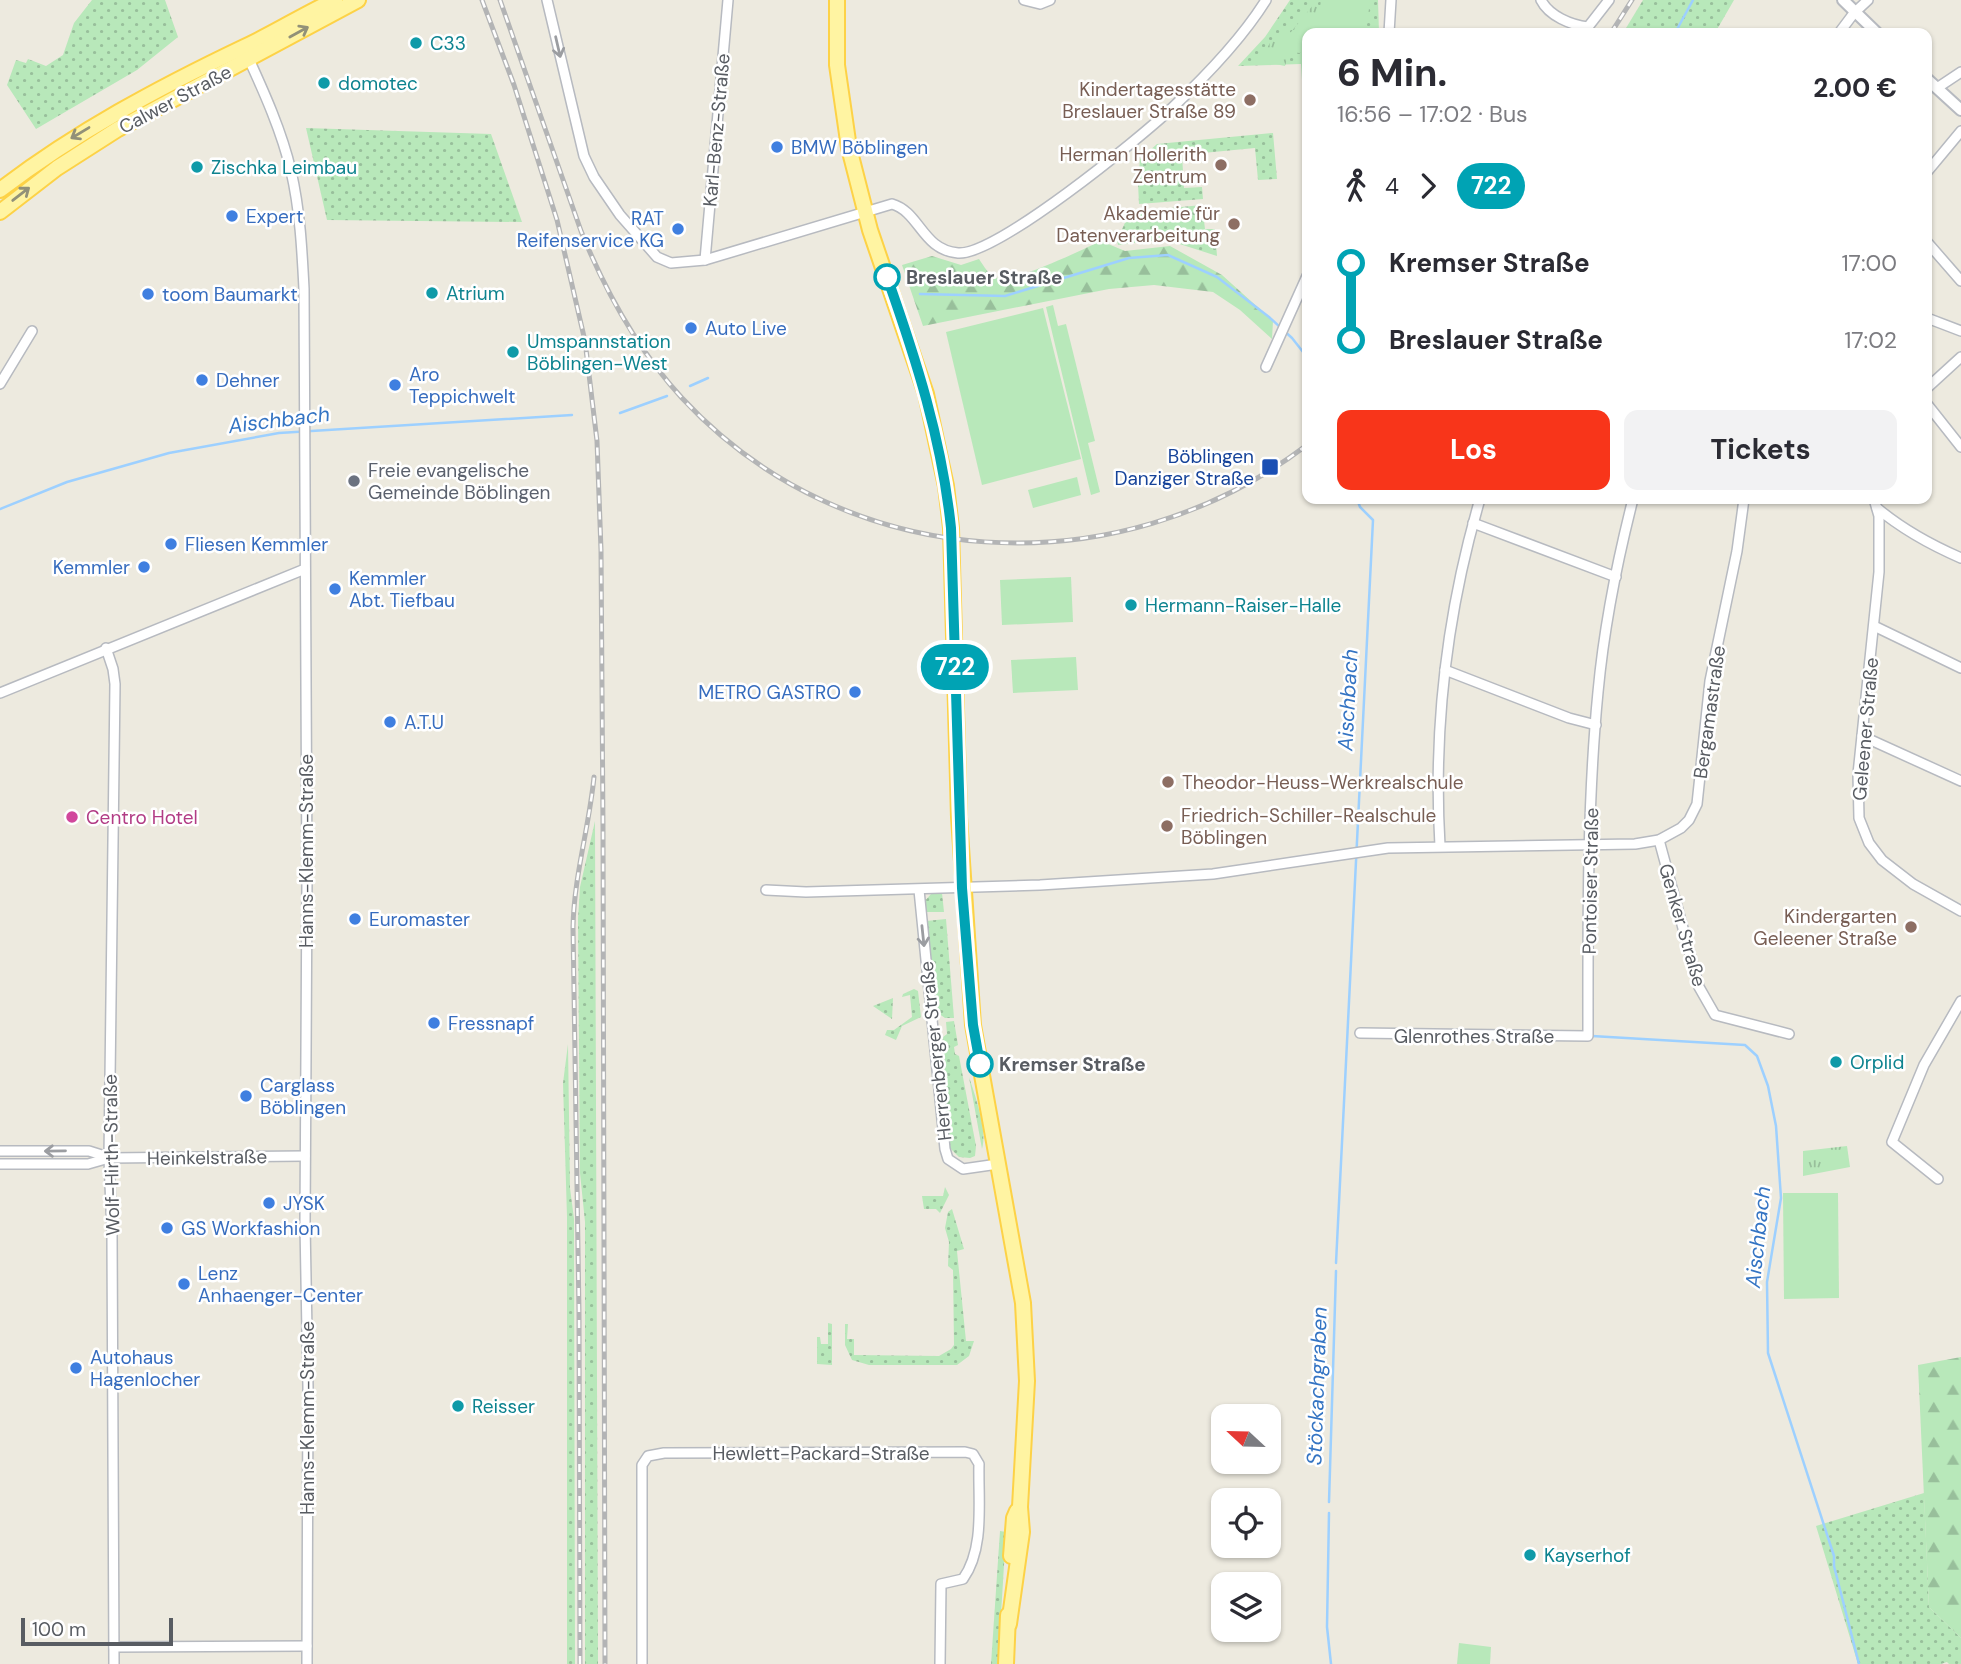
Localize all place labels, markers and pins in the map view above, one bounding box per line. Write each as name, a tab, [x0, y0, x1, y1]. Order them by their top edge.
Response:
place label: C33	[430, 31, 466, 56]
marker: C33	[408, 35, 424, 51]
place label: domotec	[338, 71, 418, 96]
marker: domotec	[316, 75, 332, 91]
place label: Kindertagesstätte Breslauer Straße 89	[1062, 77, 1236, 124]
marker: Kindertagesstätte Breslauer Straße 89	[1242, 92, 1258, 108]
place label: BMW Böblingen	[791, 135, 928, 160]
marker: BMW Böblingen	[769, 139, 785, 155]
place label: Herman Hollerith Zentrum	[1060, 142, 1207, 189]
place label: Zischka Leimbau	[211, 155, 357, 180]
marker: Herman Hollerith Zentrum	[1213, 157, 1229, 173]
marker: Zischka Leimbau	[189, 159, 205, 175]
place label: Akademie für Datenverarbeitung	[1056, 201, 1220, 248]
place label: Expert	[246, 204, 303, 229]
place label: RAT Reifenservice KG	[517, 206, 664, 253]
marker: Expert	[224, 208, 240, 224]
marker: Akademie für Datenverarbeitung	[1226, 216, 1242, 232]
marker: RAT Reifenservice KG	[670, 221, 686, 237]
marker: Breslauer Straße	[874, 264, 900, 290]
place label: Breslauer Straße	[906, 265, 1062, 290]
place label: Atrium	[446, 281, 505, 306]
place label: toom Baumarkt	[162, 282, 298, 307]
marker: Atrium	[424, 285, 440, 301]
marker: toom Baumarkt	[140, 286, 156, 302]
place label: Auto Live	[705, 316, 787, 341]
marker: Auto Live	[683, 320, 699, 336]
place label: Umspannstation Böblingen-West	[527, 329, 671, 376]
marker: Umspannstation Böblingen-West	[505, 344, 521, 360]
place label: Aro Teppichwelt	[409, 362, 516, 409]
place label: Dehner	[216, 368, 280, 393]
marker: Dehner	[194, 372, 210, 388]
marker: Aro Teppichwelt	[387, 377, 403, 393]
place label: Böblingen Danziger Straße	[1114, 444, 1254, 491]
marker: Böblingen Danziger Straße	[1260, 457, 1280, 477]
place label: Freie evangelische Gemeinde Böblingen	[368, 458, 550, 505]
marker: Freie evangelische Gemeinde Böblingen	[346, 473, 362, 489]
place label: Fliesen Kemmler	[185, 532, 328, 557]
marker: Fliesen Kemmler	[163, 536, 179, 552]
place label: Kemmler	[53, 555, 130, 580]
marker: Kemmler	[136, 559, 152, 575]
place label: Kemmler Abt. Tiefbau	[349, 566, 455, 613]
marker: Kemmler Abt. Tiefbau	[327, 581, 343, 597]
place label: Hermann-Raiser-Halle	[1145, 593, 1341, 618]
marker: Hermann-Raiser-Halle	[1123, 597, 1139, 613]
place label: METRO GASTRO	[698, 680, 841, 705]
marker: METRO GASTRO	[847, 684, 863, 700]
place label: A.T.U	[404, 710, 444, 735]
marker: A.T.U	[382, 714, 398, 730]
place label: Theodor-Heuss-Werkrealschule	[1182, 770, 1463, 795]
marker: Theodor-Heuss-Werkrealschule	[1160, 774, 1176, 790]
place label: Friedrich-Schiller-Realschule Böblingen	[1181, 803, 1436, 850]
place label: Centro Hotel	[86, 805, 198, 830]
marker: Centro Hotel	[64, 809, 80, 825]
marker: Friedrich-Schiller-Realschule Böblingen	[1159, 818, 1175, 834]
place label: Kindergarten Geleener Straße	[1753, 904, 1897, 951]
place label: Euromaster	[369, 907, 470, 932]
marker: Euromaster	[347, 911, 363, 927]
marker: Kindergarten Geleener Straße	[1903, 919, 1919, 935]
place label: Fressnapf	[448, 1011, 534, 1036]
marker: Fressnapf	[426, 1015, 442, 1031]
place label: Orplid	[1850, 1050, 1904, 1075]
marker: Kremser Straße	[967, 1051, 993, 1077]
place label: Kremser Straße	[999, 1052, 1146, 1077]
marker: Orplid	[1828, 1054, 1844, 1070]
place label: Carglass Böblingen	[260, 1073, 346, 1120]
marker: Carglass Böblingen	[238, 1088, 254, 1104]
place label: JYSK	[283, 1191, 325, 1216]
marker: JYSK	[261, 1195, 277, 1211]
place label: GS Workfashion	[181, 1216, 320, 1241]
marker: GS Workfashion	[159, 1220, 175, 1236]
place label: Lenz Anhaenger-Center	[198, 1261, 363, 1308]
marker: Lenz Anhaenger-Center	[176, 1276, 192, 1292]
place label: Autohaus Hagenlocher	[90, 1345, 200, 1392]
marker: Autohaus Hagenlocher	[68, 1360, 84, 1376]
place label: Reisser	[472, 1394, 535, 1419]
marker: Reisser	[450, 1398, 466, 1414]
place label: Kayserhof	[1544, 1543, 1631, 1568]
marker: Kayserhof	[1522, 1547, 1538, 1563]

